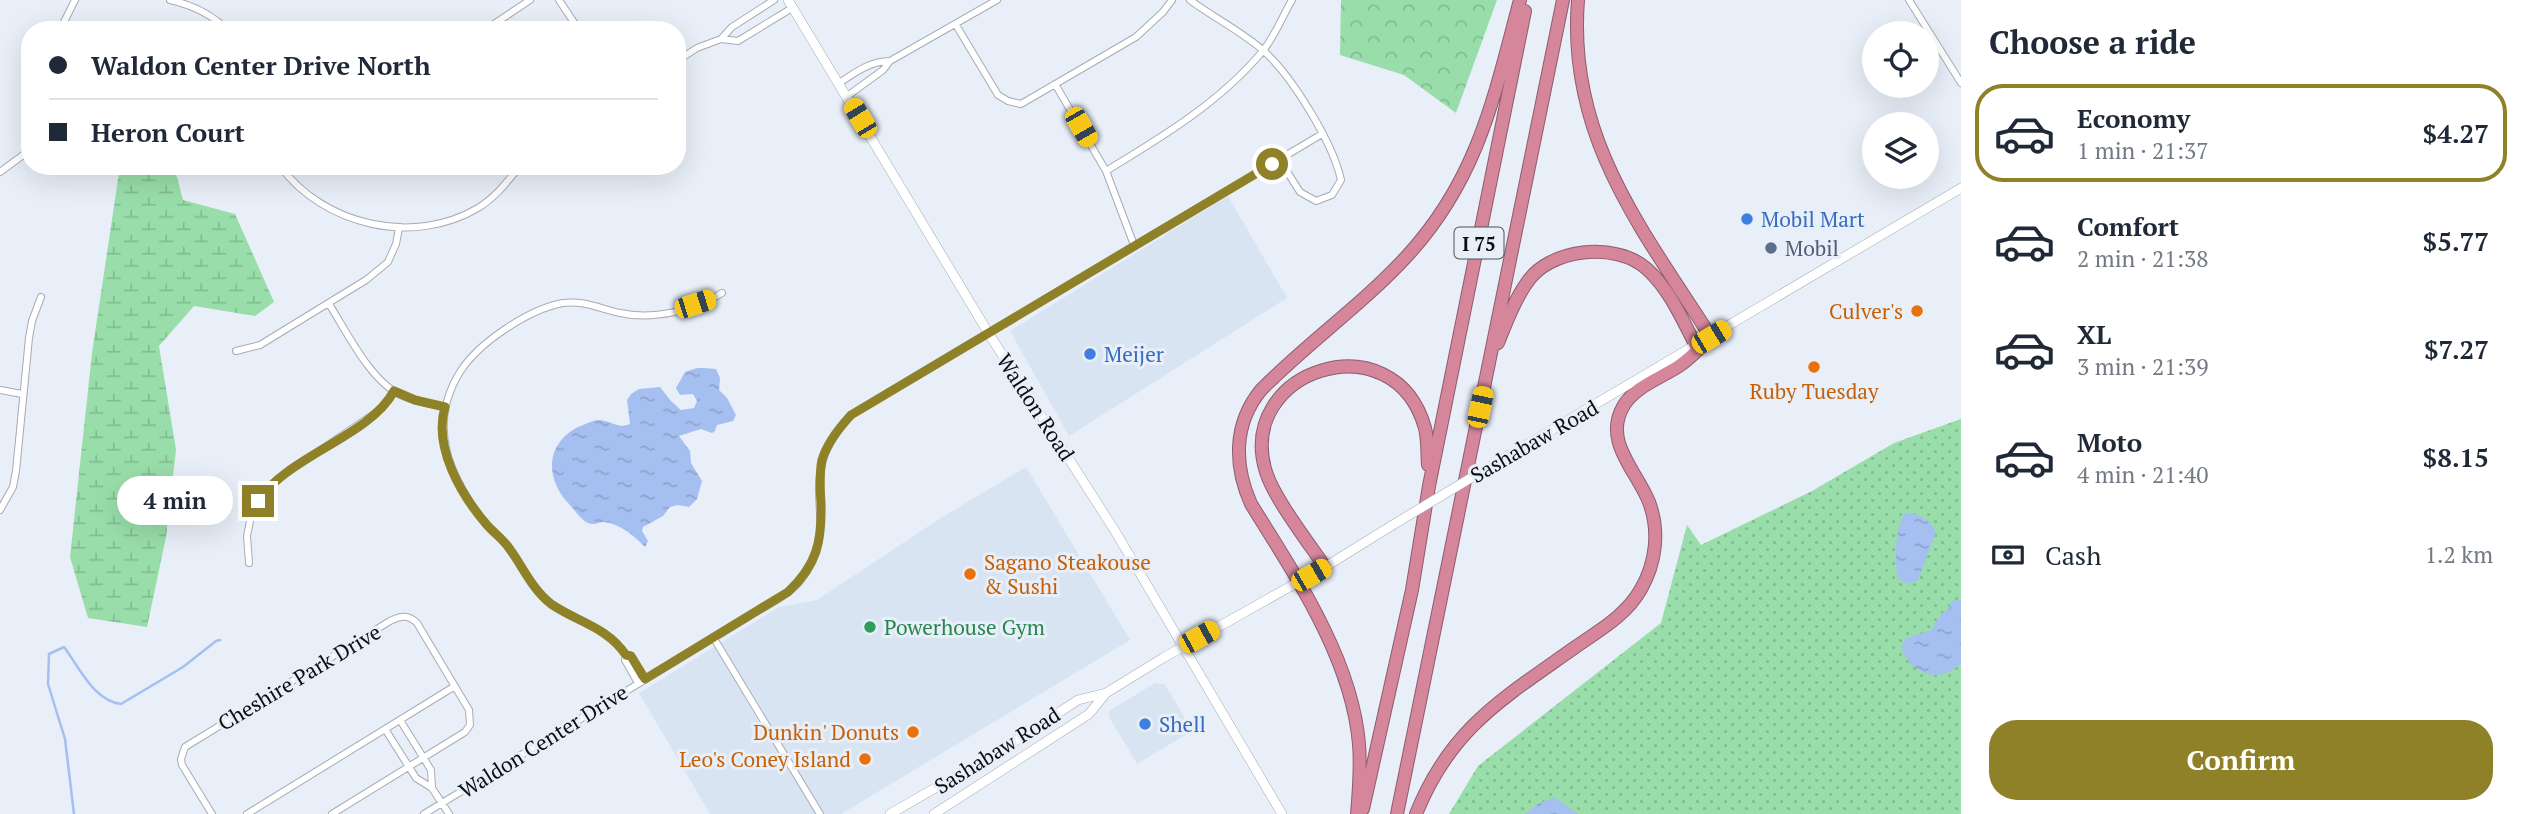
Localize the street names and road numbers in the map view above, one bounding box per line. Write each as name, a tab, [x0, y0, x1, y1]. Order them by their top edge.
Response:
road number: I 75	[1454, 228, 1504, 258]
street label: Waldon Road	[991, 348, 1081, 466]
street label: Sashabaw Road	[1465, 393, 1603, 489]
street label: Cheshire Park Drive	[212, 617, 386, 737]
street label: Waldon Center Drive	[453, 678, 633, 804]
street label: Sashabaw Road	[929, 700, 1065, 800]

